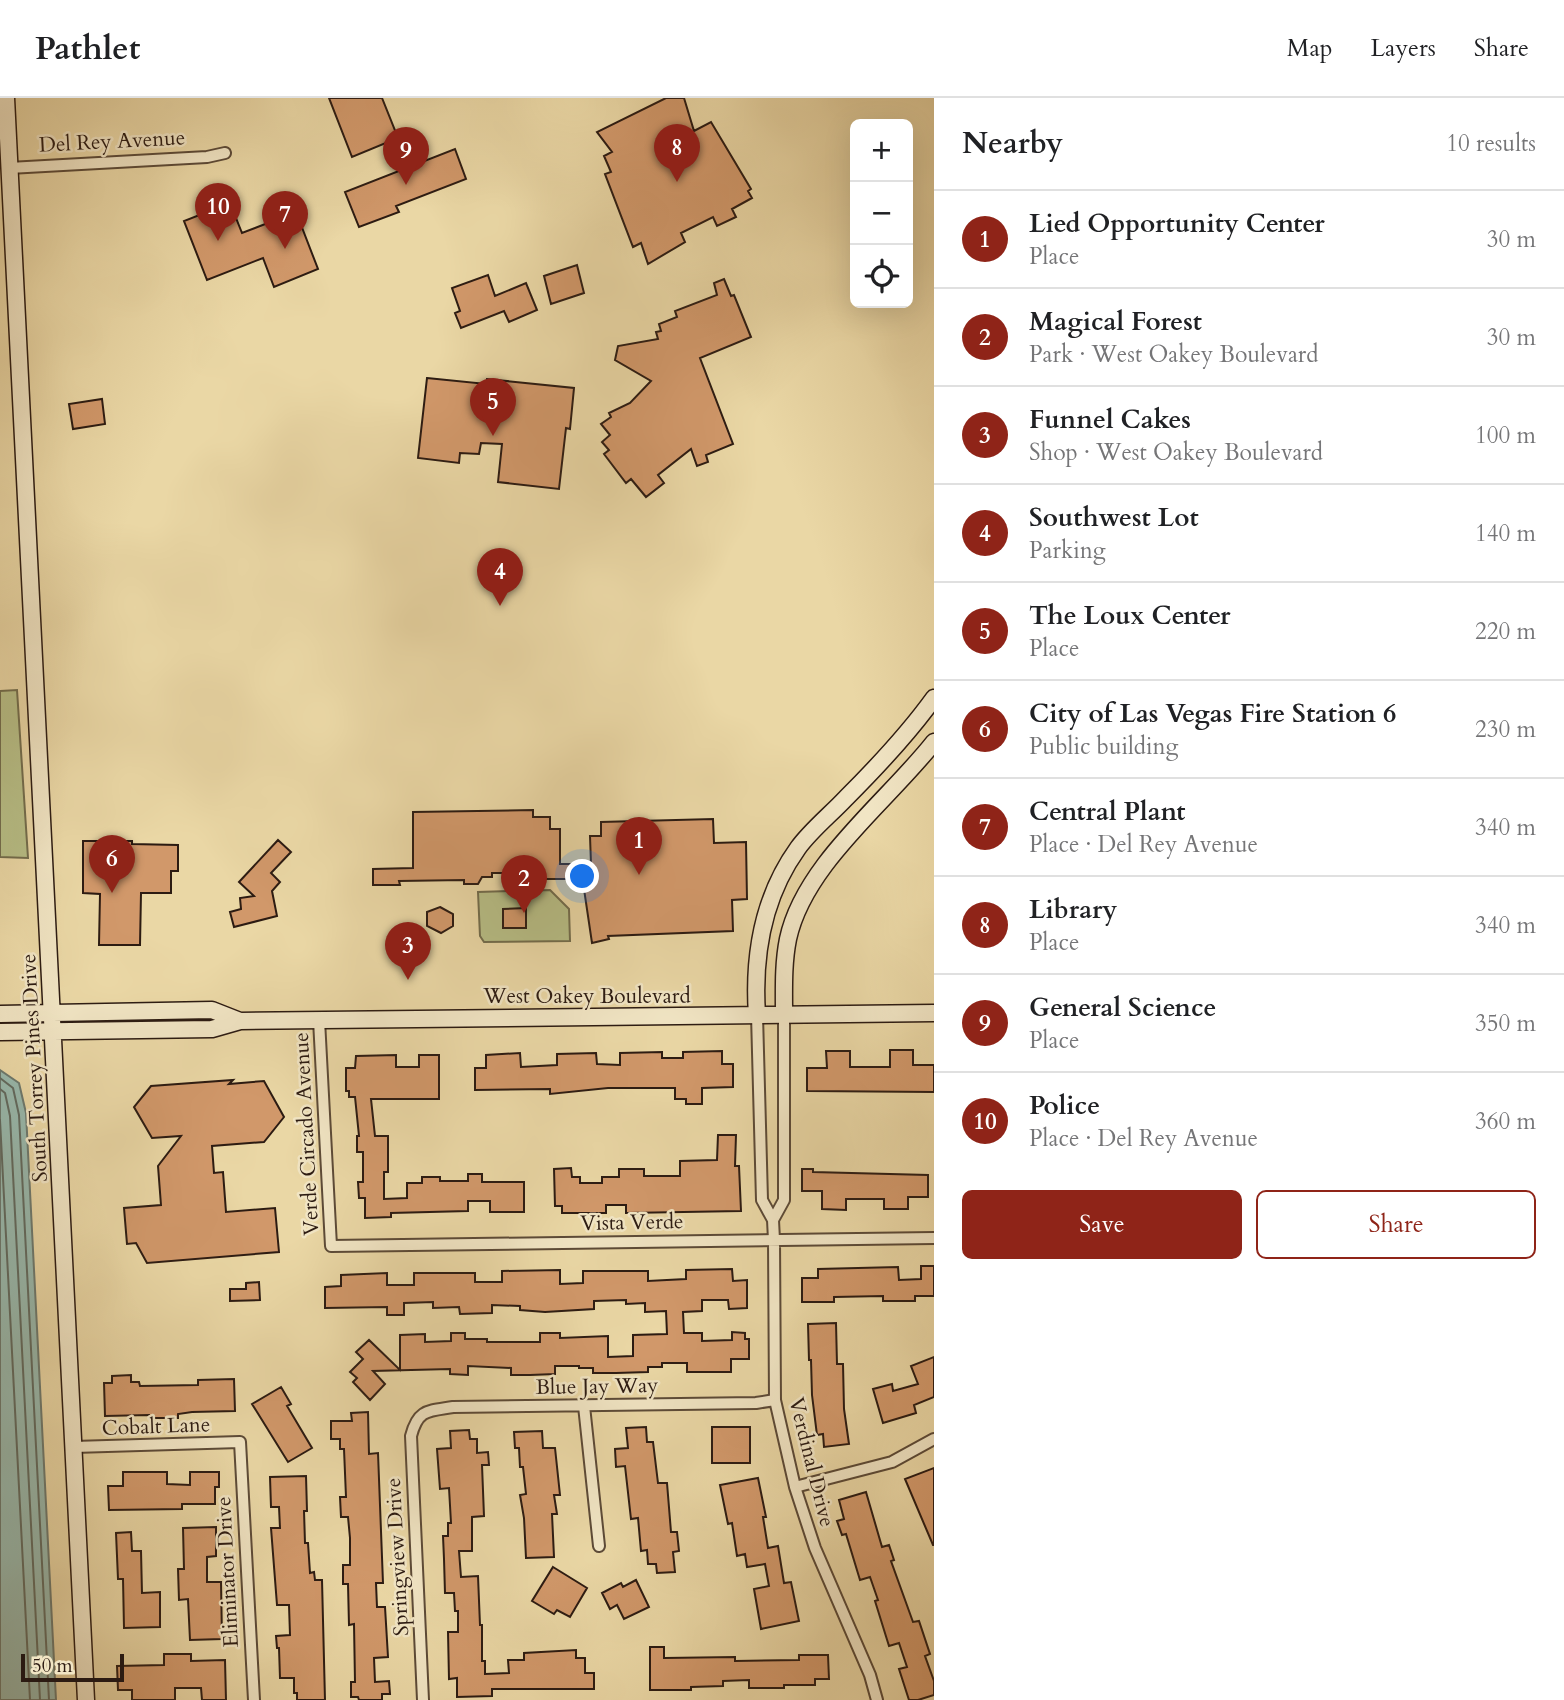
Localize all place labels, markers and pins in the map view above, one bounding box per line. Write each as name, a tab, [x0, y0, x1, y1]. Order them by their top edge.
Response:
pin: 8	[654, 124, 700, 182]
pin: 9	[383, 127, 429, 185]
pin: 10	[195, 183, 241, 241]
pin: 7	[262, 191, 308, 249]
pin: 5	[470, 378, 516, 436]
pin: 4	[477, 548, 523, 606]
pin: 1	[616, 817, 662, 875]
pin: 6	[89, 835, 135, 893]
pin: 2	[501, 855, 547, 913]
pin: 3	[385, 922, 431, 980]

